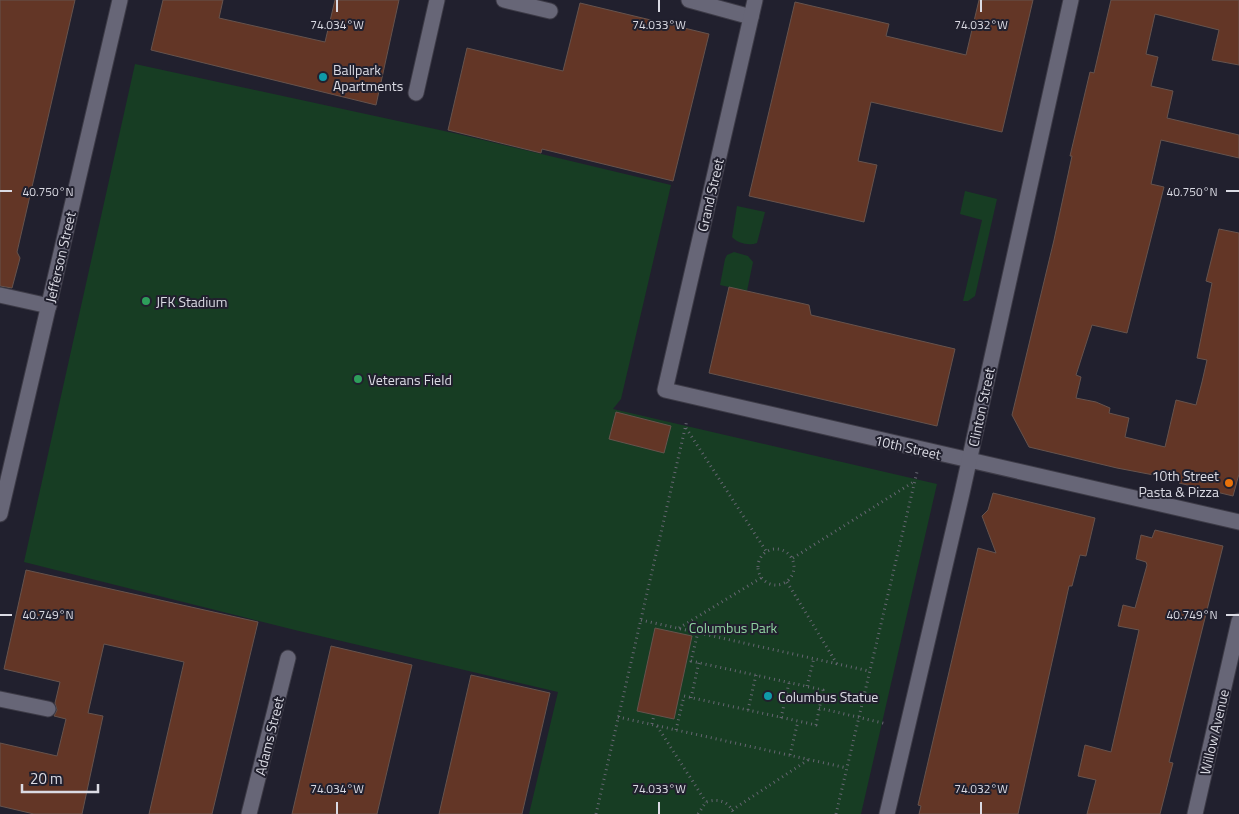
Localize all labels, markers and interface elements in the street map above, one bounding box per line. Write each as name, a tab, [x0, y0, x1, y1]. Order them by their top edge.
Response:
text: 74.034°W	[310, 15, 364, 34]
text: 74.033°W	[632, 15, 686, 34]
text: 74.032°W	[954, 15, 1008, 34]
place label: Ballpark Apartments	[333, 59, 403, 96]
marker: Ballpark Apartments	[317, 71, 329, 83]
street label: Grand Street	[691, 156, 729, 234]
text: 40.750°N	[22, 182, 74, 201]
text: 40.750°N	[1166, 182, 1218, 201]
street label: Jefferson Street	[39, 209, 81, 305]
place label: JFK Stadium	[156, 291, 227, 312]
marker: JFK Stadium	[140, 295, 152, 307]
street label: Clinton Street	[962, 365, 1000, 449]
place label: Veterans Field	[368, 369, 452, 390]
marker: Veterans Field	[352, 373, 364, 385]
street label: 10th Street	[873, 429, 943, 465]
place label: 10th Street Pasta & Pizza	[1138, 465, 1219, 502]
marker: 10th Street Pasta & Pizza	[1223, 477, 1235, 489]
text: 40.749°N	[22, 605, 74, 624]
text: 40.749°N	[1166, 605, 1218, 624]
park label: Columbus Park	[689, 617, 777, 638]
place label: Columbus Statue	[778, 686, 878, 707]
street label: Willow Avenue	[1194, 687, 1234, 777]
marker: Columbus Statue	[762, 690, 774, 702]
street label: Adams Street	[249, 695, 289, 777]
scale bar	[22, 762, 99, 794]
text: 20 m	[30, 767, 63, 790]
text: 74.034°W	[310, 779, 364, 798]
text: 74.033°W	[632, 779, 686, 798]
text: 74.032°W	[954, 779, 1008, 798]

